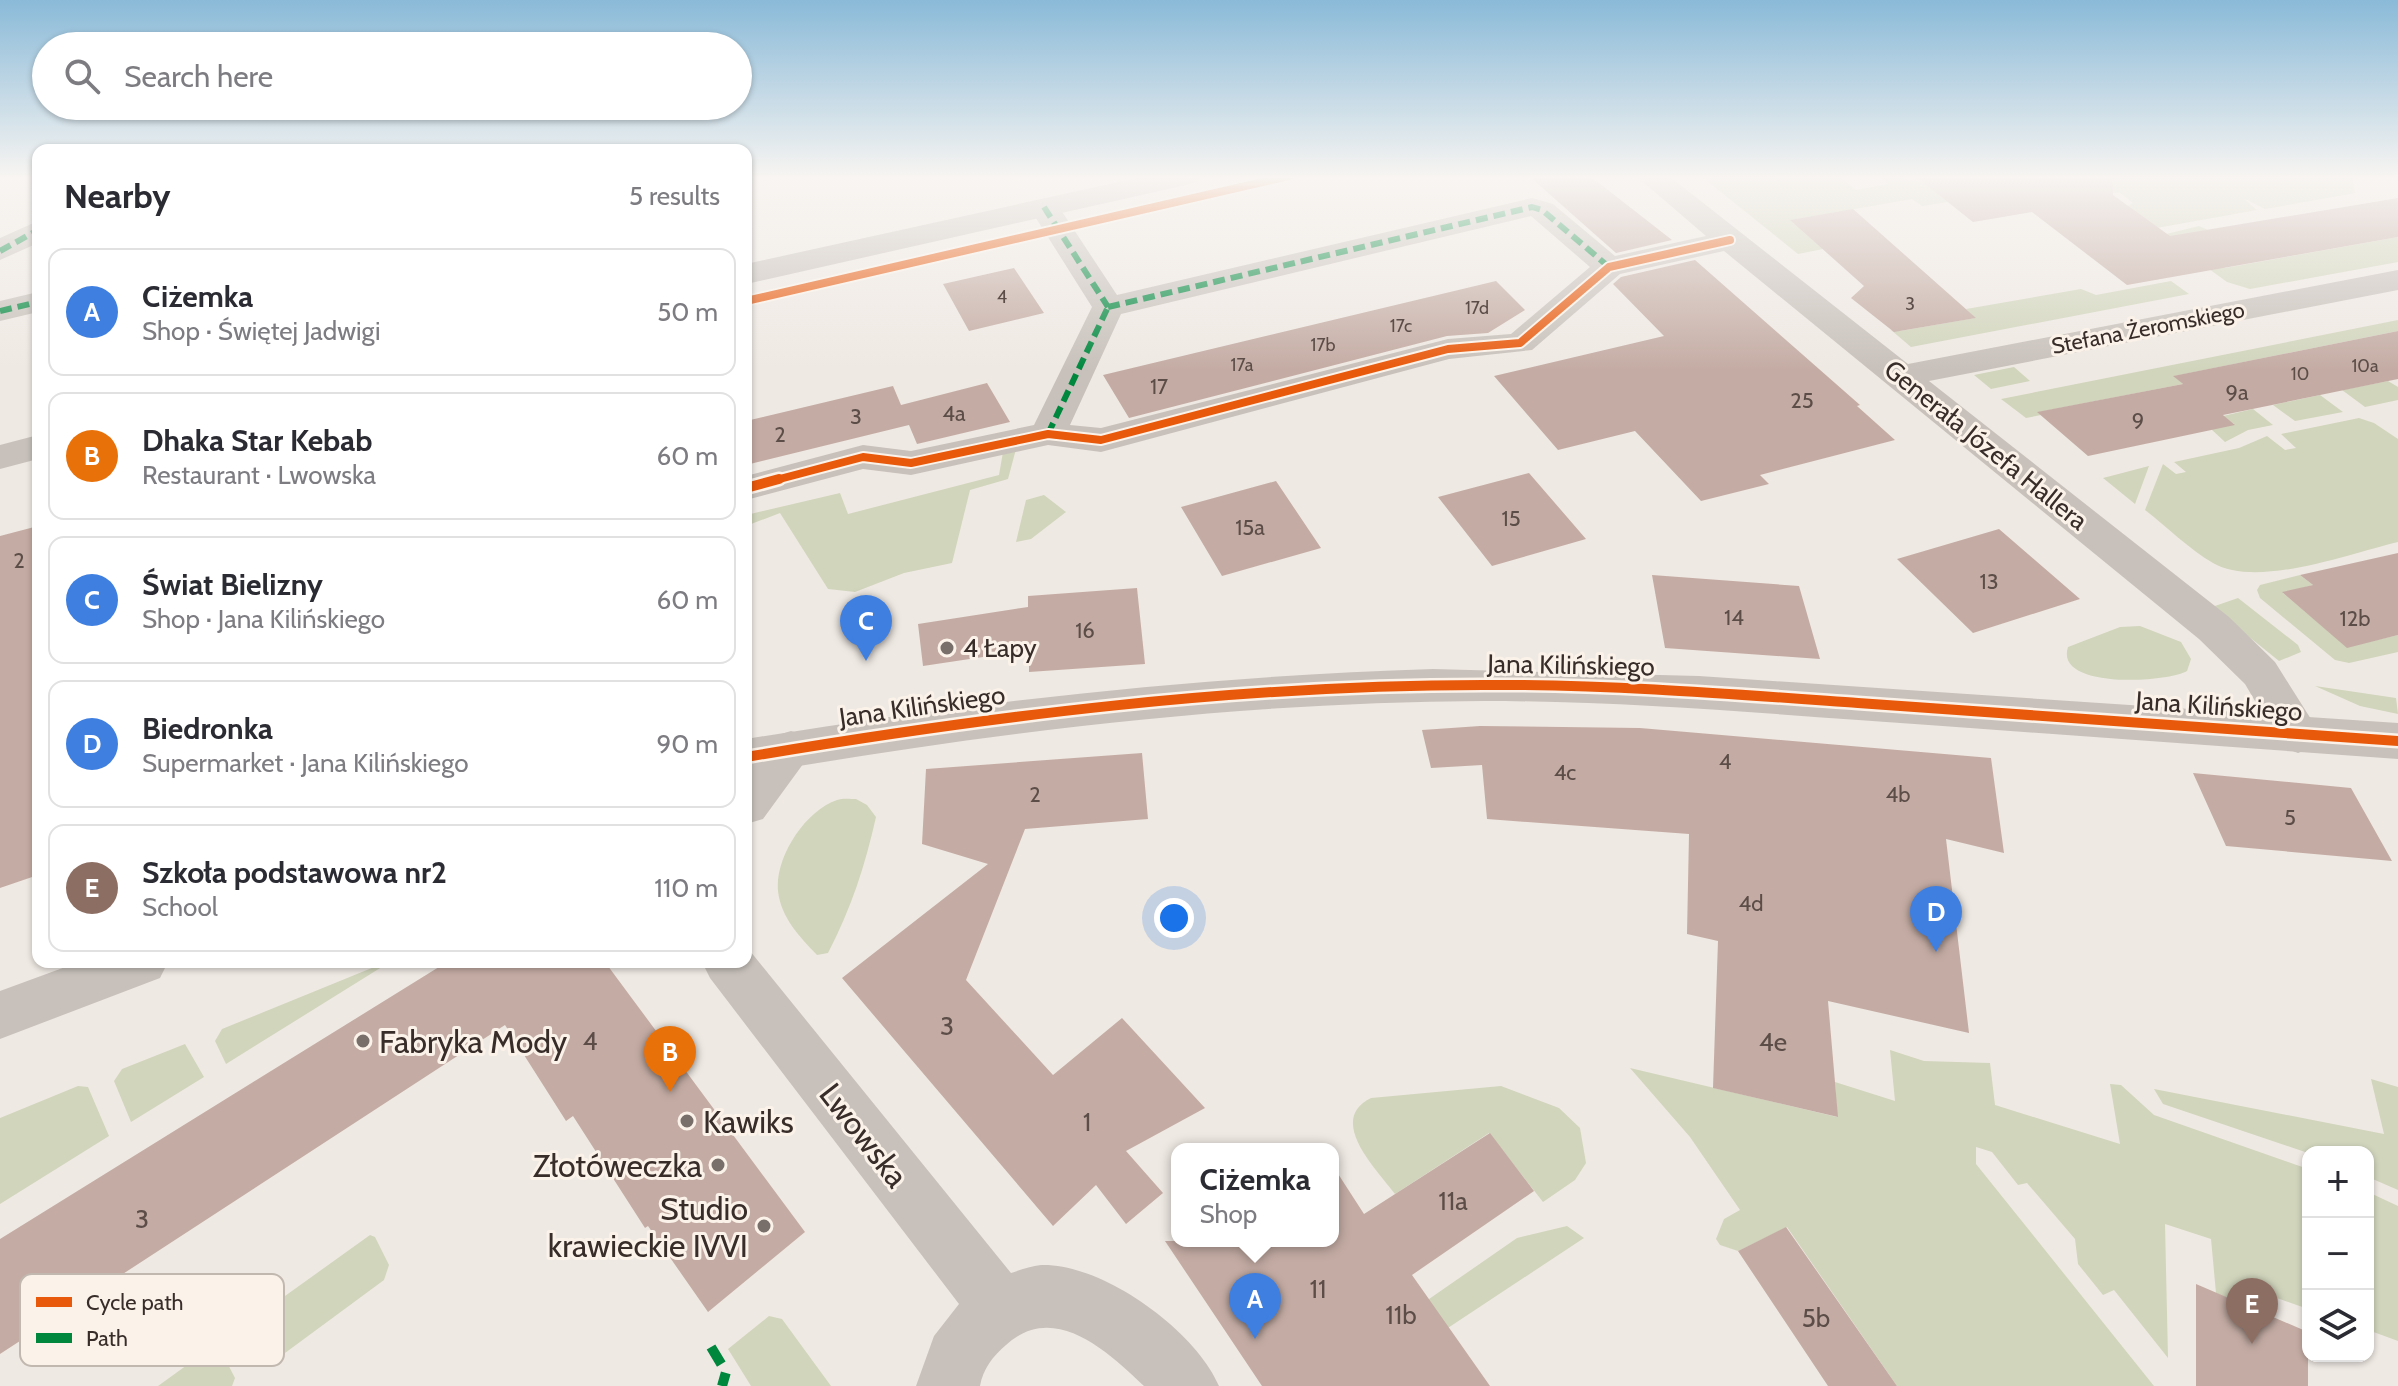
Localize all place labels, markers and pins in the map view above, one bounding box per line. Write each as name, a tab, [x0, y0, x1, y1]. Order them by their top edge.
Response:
pin: C	[840, 595, 892, 661]
place label: 4 Łapy	[963, 632, 1037, 664]
marker: 4 Łapy	[938, 639, 956, 657]
pin: D	[1910, 886, 1962, 952]
place label: Fabryka Mody	[379, 1022, 567, 1061]
pin: B	[644, 1026, 696, 1092]
marker: Fabryka Mody	[354, 1032, 372, 1050]
place label: Kawiks	[703, 1102, 794, 1141]
marker: Kawiks	[678, 1112, 696, 1130]
place label: Złotóweczka	[533, 1146, 703, 1185]
marker: Złotóweczka	[709, 1156, 727, 1174]
place label: Studio krawieckie IVVI	[548, 1189, 748, 1265]
marker: Studio krawieckie IVVI	[755, 1217, 773, 1235]
pin: A	[1229, 1273, 1281, 1339]
pin: E	[2226, 1278, 2278, 1344]

